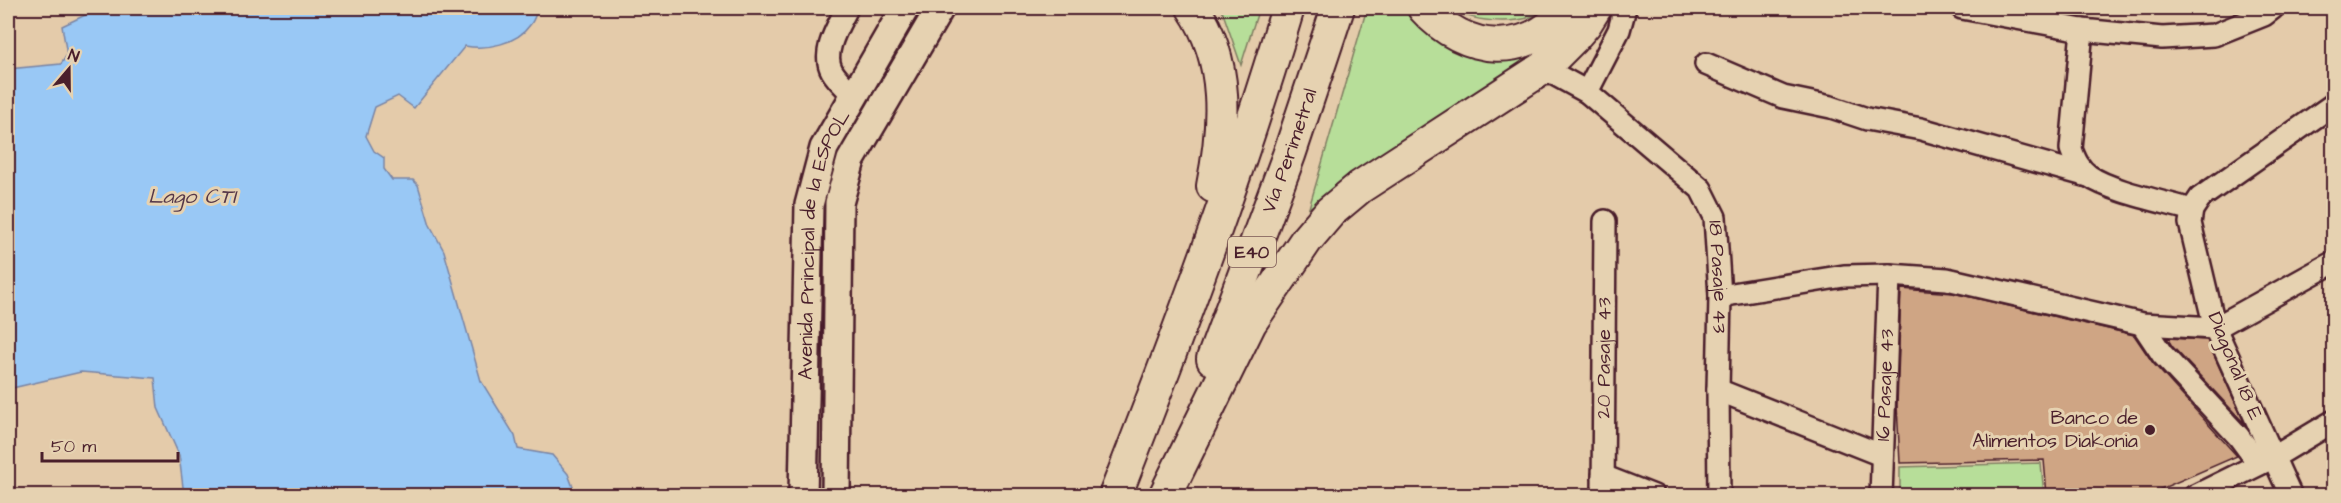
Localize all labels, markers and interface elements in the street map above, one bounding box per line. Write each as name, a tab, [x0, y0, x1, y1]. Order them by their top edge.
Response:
north arrow	[39, 39, 99, 99]
text: N	[65, 44, 82, 68]
street label: Vía Perimetral	[1255, 85, 1324, 217]
street label: Avenida Principal de la ESPOL	[791, 105, 857, 380]
water label: Lago CTI	[148, 182, 239, 212]
street label: 18 Pasaje 43	[1701, 220, 1734, 334]
road number: E40	[1228, 237, 1276, 267]
street label: 20 Pasaje 43	[1590, 297, 1618, 419]
street label: Diagonal 18 E	[2200, 308, 2269, 425]
street label: 16 Pasaje 43	[1869, 328, 1901, 442]
place label: Banco de Alimentos Diakonia	[1972, 404, 2138, 455]
marker: Banco de Alimentos Diakonia	[2143, 423, 2157, 437]
scale bar	[42, 425, 178, 463]
text: 50 m	[51, 434, 96, 459]

